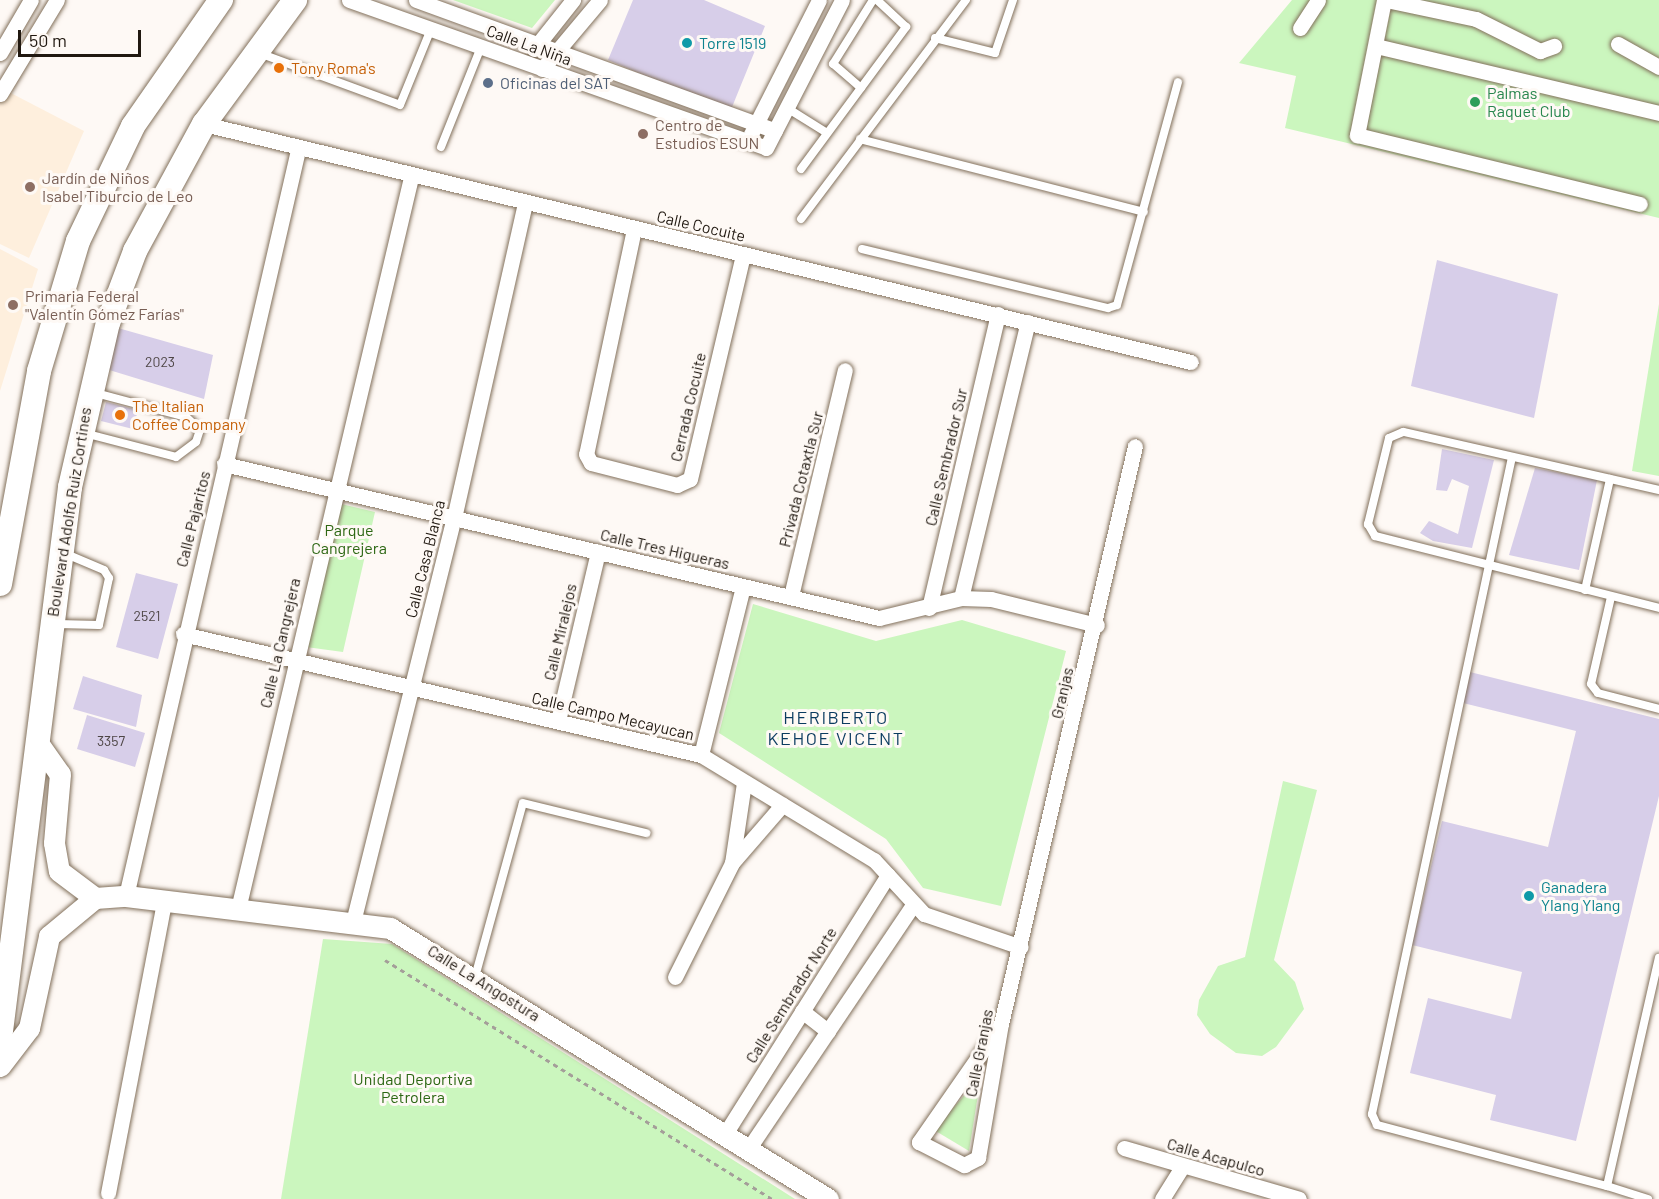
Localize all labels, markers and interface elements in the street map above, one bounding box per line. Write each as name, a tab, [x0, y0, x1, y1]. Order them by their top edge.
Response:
scale bar	[21, 18, 144, 56]
street label: Calle La Niña	[484, 21, 574, 69]
text: 50 m	[29, 29, 67, 51]
place label: Torre 1519	[699, 33, 766, 53]
marker: Torre 1519	[680, 36, 694, 50]
place label: Tony Roma's	[291, 58, 376, 78]
marker: Tony Roma's	[272, 61, 286, 75]
place label: Oficinas del SAT	[500, 73, 611, 93]
marker: Oficinas del SAT	[481, 76, 495, 90]
place label: Palmas Raquet Club	[1487, 83, 1571, 121]
marker: Palmas Raquet Club	[1468, 95, 1482, 109]
place label: Centro de Estudios ESUN	[655, 115, 759, 153]
marker: Centro de Estudios ESUN	[636, 127, 650, 141]
place label: Jardín de Niños Isabel Tiburcio de Leo	[42, 168, 193, 206]
marker: Jardín de Niños Isabel Tiburcio de Leo	[23, 180, 37, 194]
street label: Calle Cocuite	[655, 206, 747, 246]
place label: Primaria Federal "Valentín Gómez Farías"	[25, 286, 184, 324]
marker: Primaria Federal "Valentín Gómez Farías"	[6, 298, 20, 312]
street label: Cerrada Cocuite	[666, 350, 710, 464]
house number: 2023	[145, 354, 175, 370]
street label: Calle Sembrador Sur	[921, 386, 971, 528]
place label: The Italian Coffee Company	[132, 396, 246, 434]
street label: Boulevard Adolfo Ruiz Cortines	[43, 406, 95, 618]
marker: The Italian Coffee Company	[113, 408, 127, 422]
street label: Privada Cotaxtla Sur	[775, 409, 827, 549]
street label: Calle Pajaritos	[172, 469, 214, 569]
street label: Calle Casa Blanca	[401, 498, 449, 620]
park label: Parque Cangrejera	[311, 520, 387, 558]
street label: Calle Tres Higueras	[599, 525, 731, 573]
street label: Calle La Cangrejera	[256, 576, 304, 710]
street label: Calle Miralejos	[540, 582, 580, 682]
house number: 2521	[134, 608, 160, 624]
street label: Granjas	[1047, 665, 1077, 721]
street label: Calle Campo Mecayucan	[530, 688, 696, 744]
district label: HERIBERTO KEHOE VICENT	[768, 707, 904, 750]
house number: 3357	[97, 733, 125, 749]
place label: Ganadera Ylang Ylang	[1541, 877, 1620, 915]
marker: Ganadera Ylang Ylang	[1522, 889, 1536, 903]
street label: Calle Sembrador Norte	[741, 923, 841, 1067]
street label: Calle La Angostura	[424, 941, 544, 1025]
street label: Calle Granjas	[961, 1007, 997, 1099]
park label: Unidad Deportiva Petrolera	[353, 1069, 473, 1107]
street label: Calle Acapulco	[1165, 1134, 1267, 1180]

